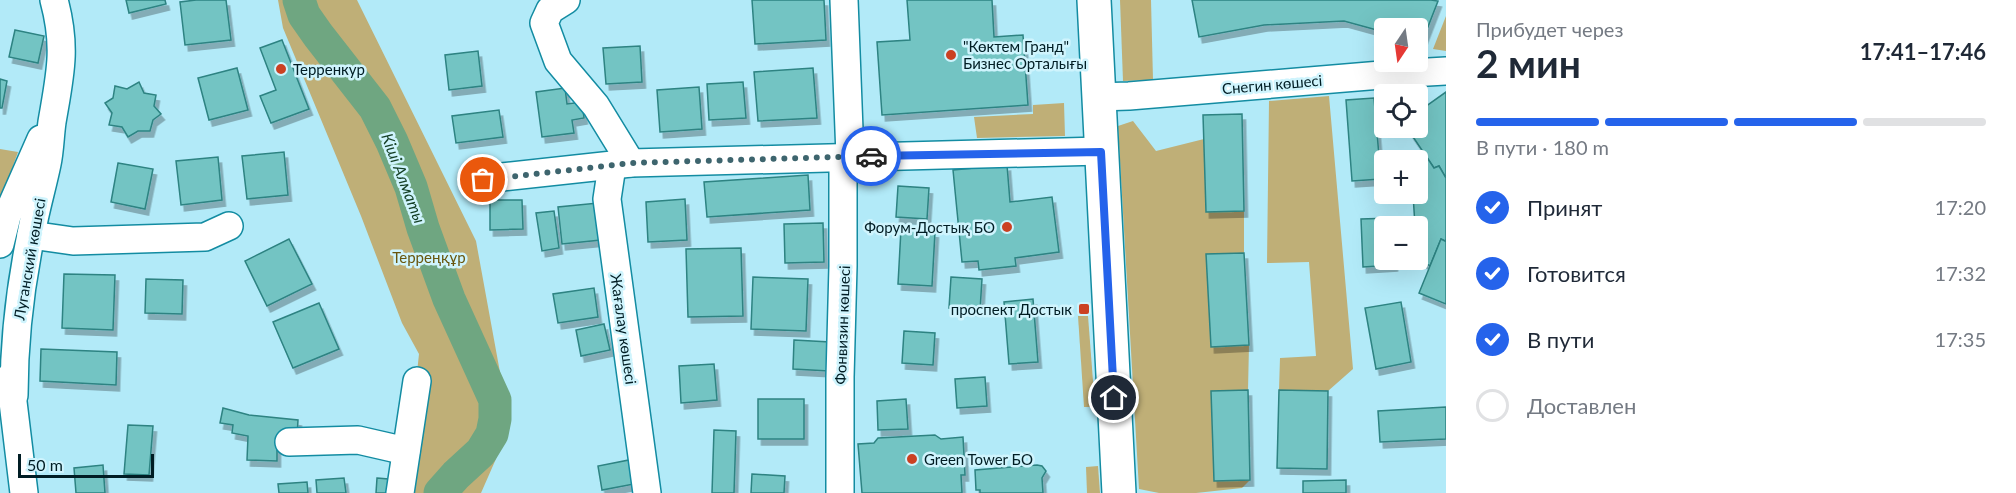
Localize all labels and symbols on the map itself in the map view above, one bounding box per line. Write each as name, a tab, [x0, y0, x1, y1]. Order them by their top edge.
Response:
north arrow	[1374, 18, 1428, 72]
place label: "Көктем Гранд" Бизнес Орталығы	[963, 37, 1087, 72]
marker: "Көктем Гранд" Бизнес Орталығы	[944, 48, 958, 62]
place label: Терренкур	[293, 60, 365, 78]
marker: Терренкур	[274, 62, 288, 76]
street label: Снегин көшесі	[1221, 71, 1323, 97]
courier	[841, 126, 901, 186]
water label: Кіші Алматы	[378, 130, 430, 226]
pin	[457, 154, 508, 205]
street label: Луганский көшесі	[9, 197, 49, 322]
place label: Форум-Достық БО	[864, 218, 995, 236]
marker: Форум-Достық БО	[1000, 220, 1014, 234]
park label: Терреңқұр	[392, 248, 466, 266]
street label: Фонвизин көшесі	[831, 265, 853, 385]
street label: Жағалау көшесі	[607, 272, 641, 386]
place label: проспект Достык	[951, 300, 1072, 318]
marker: проспект Достык	[1077, 302, 1091, 316]
pin	[1088, 372, 1139, 423]
place label: Green Tower БО	[924, 450, 1033, 468]
scale bar	[18, 451, 154, 478]
marker: Green Tower БО	[905, 452, 919, 466]

